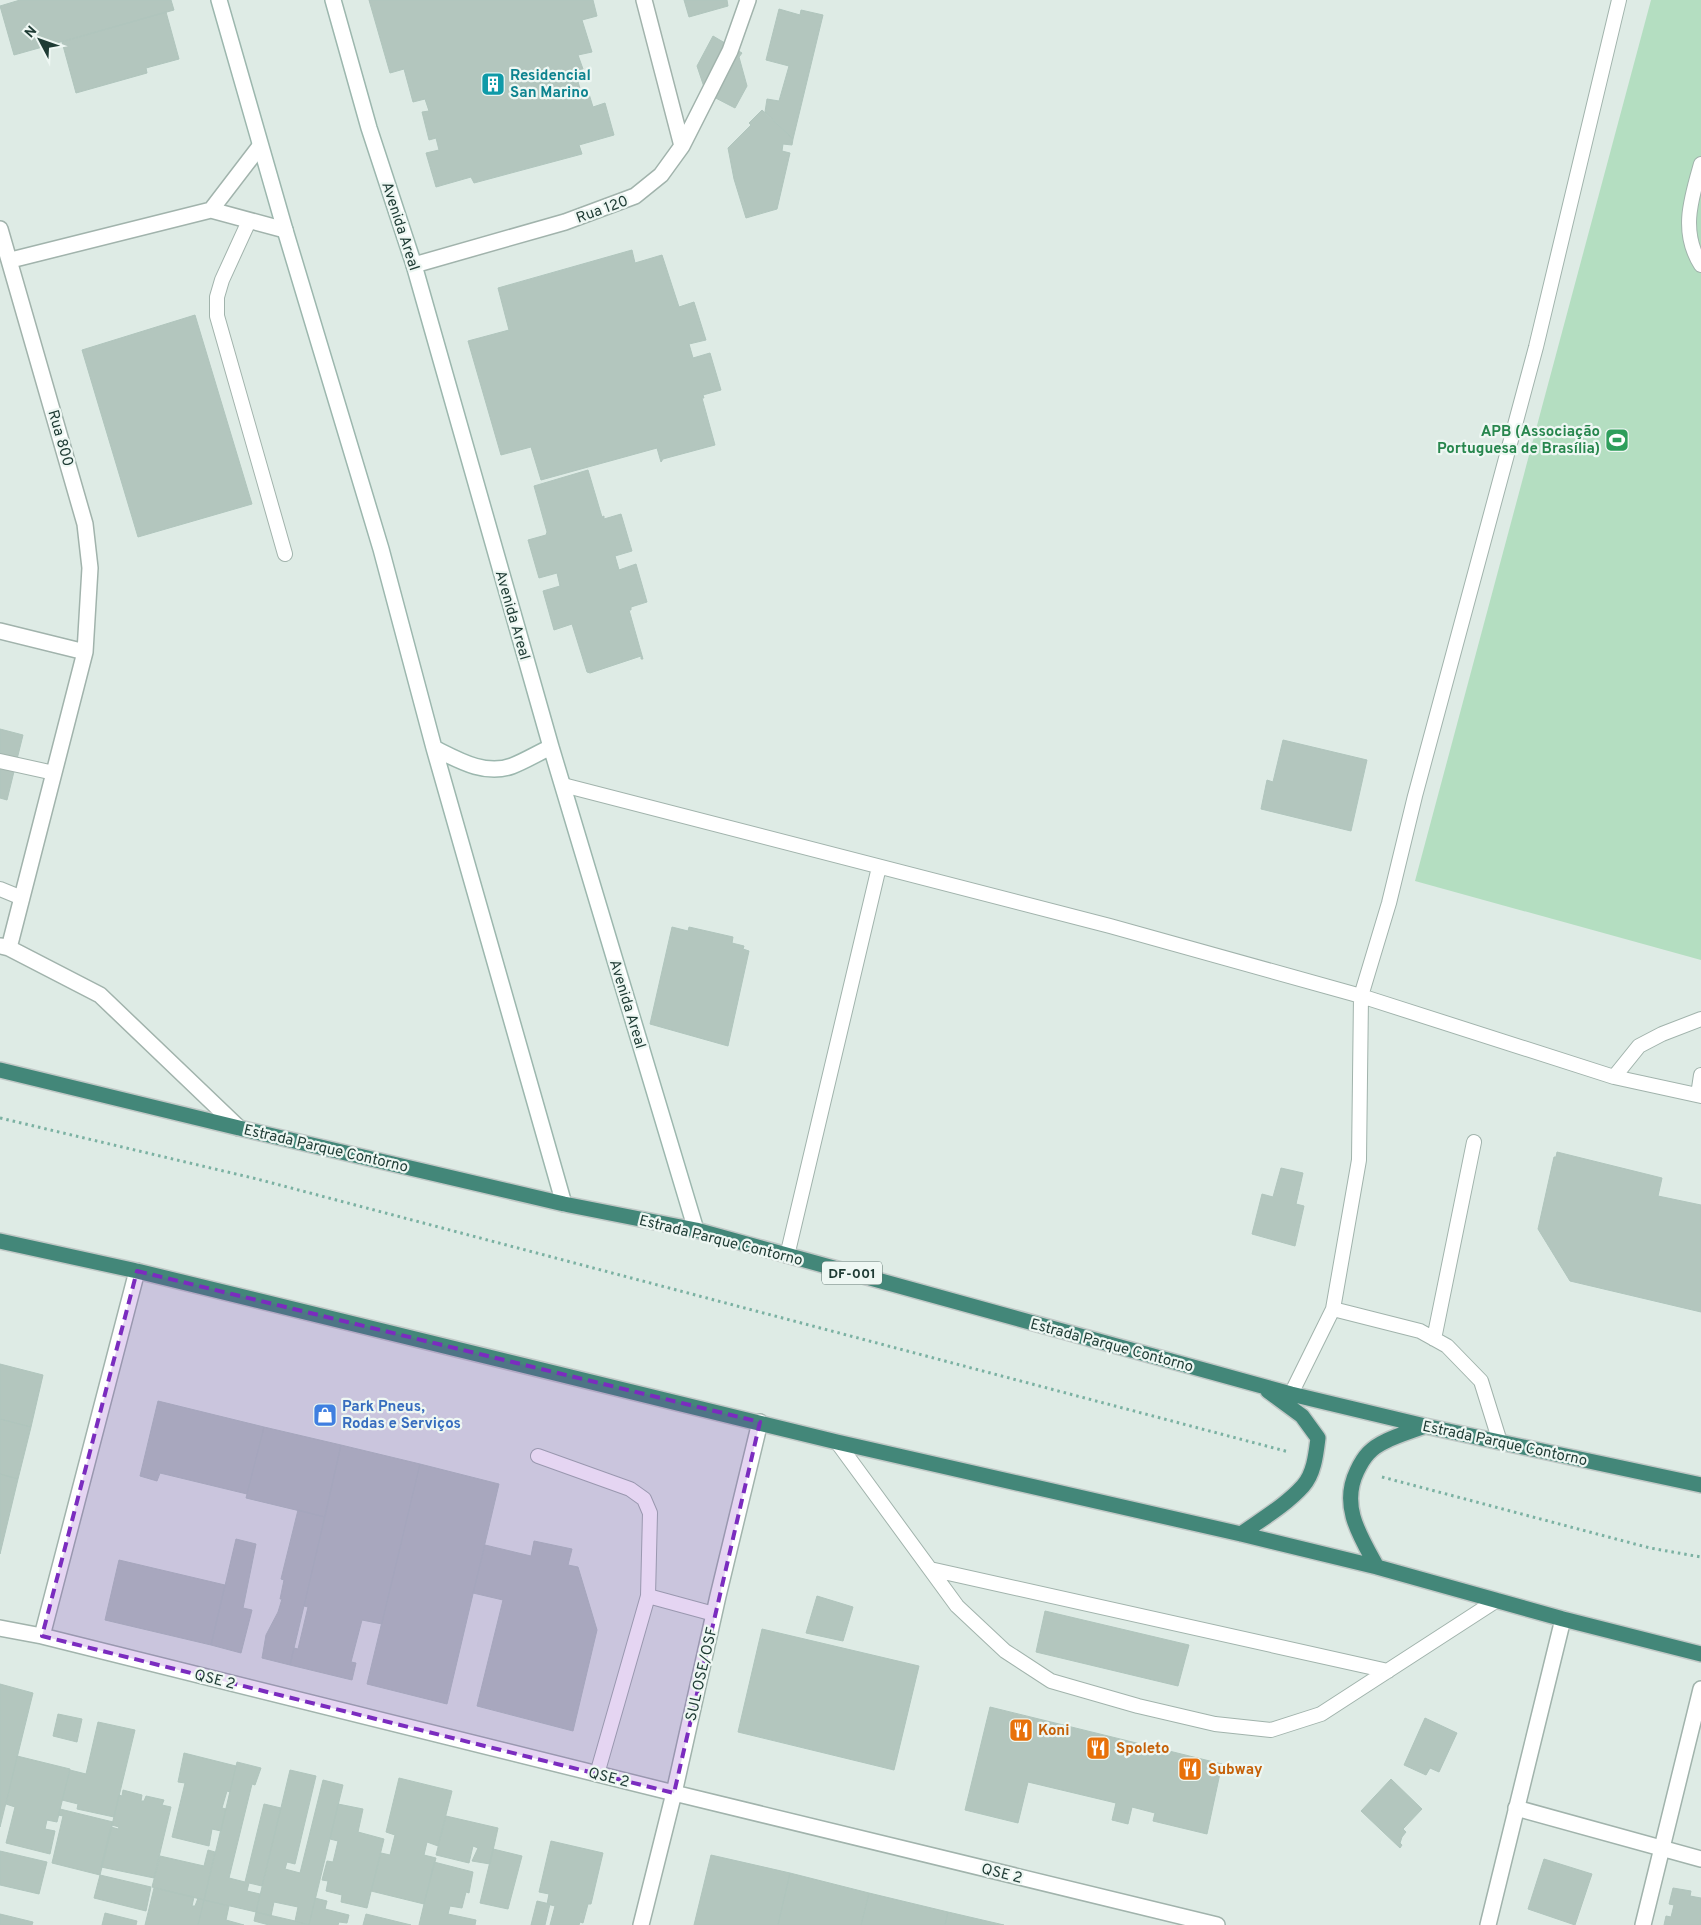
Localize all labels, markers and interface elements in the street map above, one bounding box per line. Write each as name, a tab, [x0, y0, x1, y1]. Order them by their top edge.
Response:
north arrow	[15, 15, 65, 65]
text: N	[22, 23, 41, 42]
place label: Residencial San Marino	[510, 67, 591, 103]
building icon: Residencial San Marino	[480, 71, 506, 97]
street label: Avenida Areal	[376, 180, 423, 273]
street label: Rua 120	[574, 192, 631, 229]
street label: Rua 800	[42, 408, 77, 469]
place label: APB (Associação Portuguesa de Brasília)	[1437, 423, 1600, 459]
sports icon: APB (Associação Portuguesa de Brasília)	[1604, 427, 1630, 453]
street label: Avenida Areal	[490, 568, 533, 662]
street label: Avenida Areal	[604, 958, 649, 1051]
street label: Estrada Parque Contorno	[242, 1121, 410, 1178]
street label: Estrada Parque Contorno	[637, 1212, 805, 1271]
road number: DF-001	[822, 1262, 882, 1284]
street label: Estrada Parque Contorno	[1028, 1316, 1195, 1377]
place label: Park Pneus, Rodas e Serviços	[342, 1398, 461, 1434]
shop icon: Park Pneus, Rodas e Serviços	[312, 1402, 338, 1428]
street label: Estrada Parque Contorno	[1420, 1418, 1589, 1471]
street label: SUL OSE/OSF	[682, 1626, 722, 1723]
street label: QSE 2	[192, 1666, 237, 1695]
restaurant icon: Koni	[1008, 1717, 1034, 1743]
place label: Koni	[1038, 1722, 1069, 1741]
restaurant icon: Spoleto	[1085, 1735, 1111, 1761]
place label: Spoleto	[1116, 1740, 1169, 1759]
restaurant icon: Subway	[1177, 1756, 1203, 1782]
place label: Subway	[1208, 1761, 1263, 1780]
street label: QSE 2	[586, 1764, 631, 1793]
street label: QSE 2	[979, 1860, 1024, 1889]

